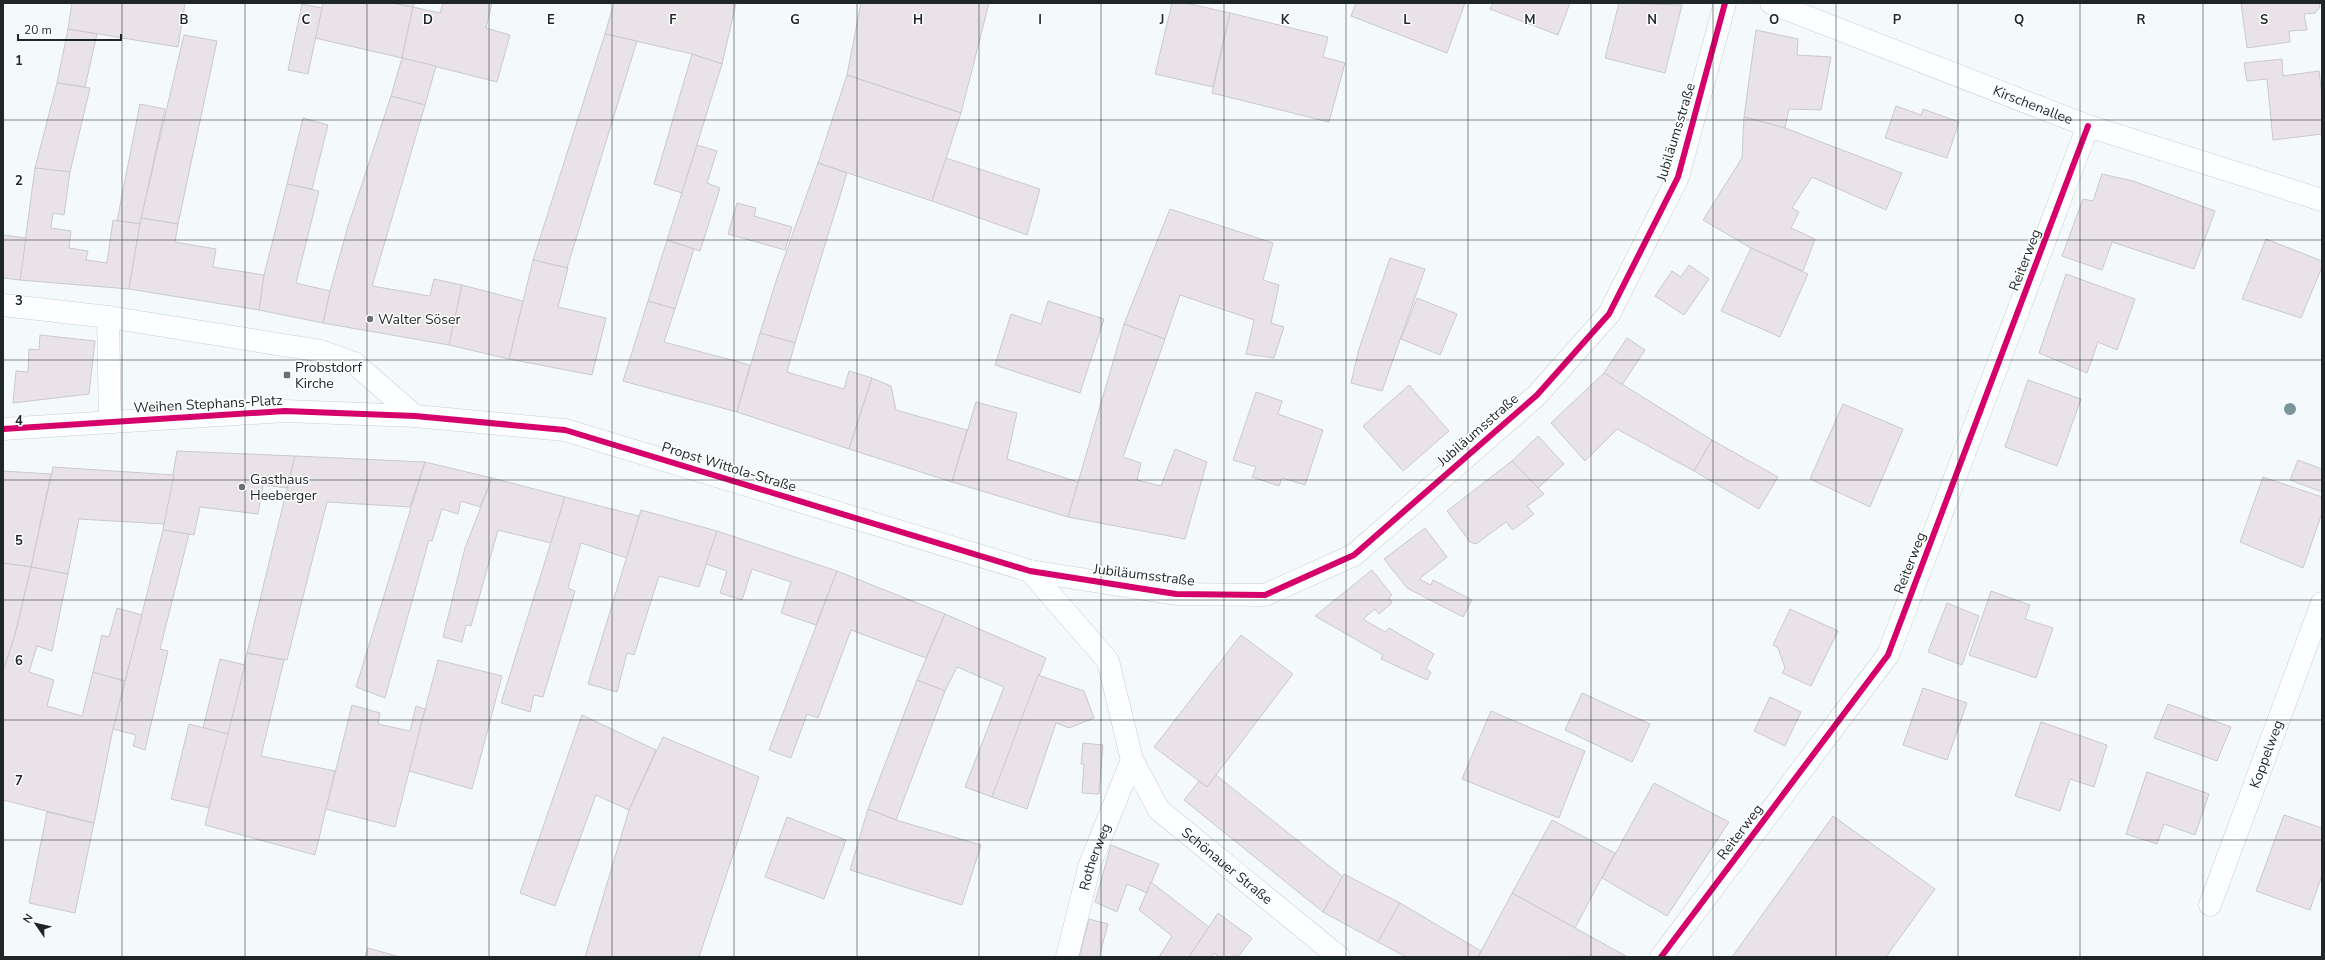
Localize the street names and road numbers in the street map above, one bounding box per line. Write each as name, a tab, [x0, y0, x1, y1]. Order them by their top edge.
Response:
street label: Jubiläumsstraße	[1652, 80, 1700, 184]
street label: Kirschenallee	[1990, 81, 2076, 129]
street label: Reiterweg	[2004, 226, 2046, 294]
street label: Jubiläumsstraße	[1433, 389, 1523, 471]
street label: Weihen Stephans-Platz	[133, 391, 283, 417]
street label: Propst Wittola-Straße	[659, 437, 799, 497]
street label: Reiterweg	[1889, 529, 1931, 597]
street label: Jubiläumsstraße	[1091, 559, 1196, 591]
street label: Koppelweg	[2245, 717, 2287, 791]
street label: Reiterweg	[1713, 800, 1767, 864]
street label: Rotherweg	[1074, 820, 1115, 892]
street label: Schönauer Straße	[1178, 823, 1277, 908]

